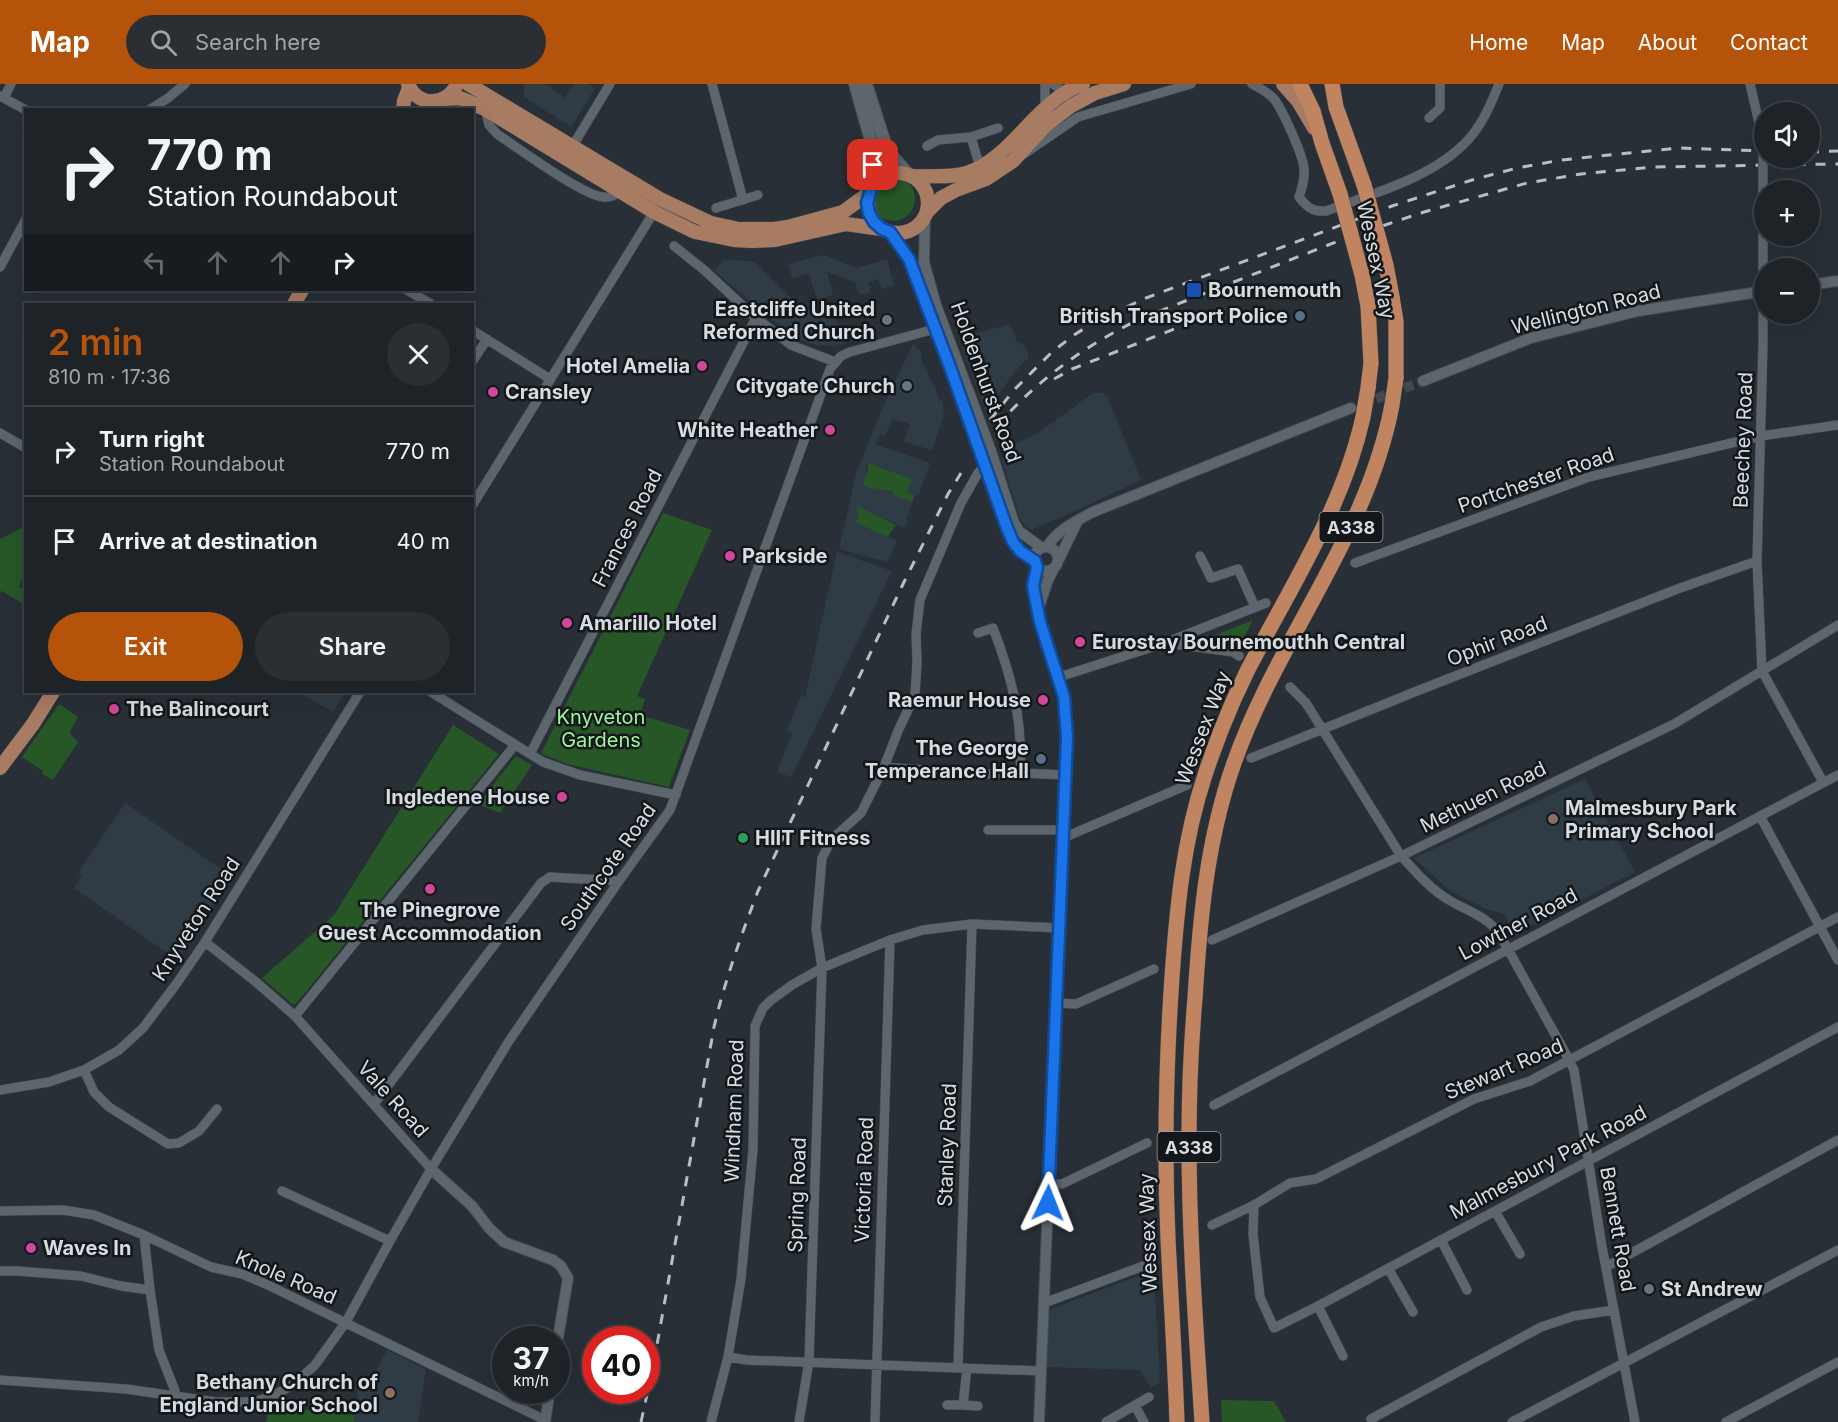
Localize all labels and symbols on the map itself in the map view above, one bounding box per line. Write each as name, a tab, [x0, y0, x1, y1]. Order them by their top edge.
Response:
pin	[847, 139, 898, 190]
street label: Wessex Way	[1352, 199, 1400, 321]
place label: Bournemouth	[1208, 278, 1341, 302]
street label: Wellington Road	[1509, 279, 1663, 339]
marker: Bournemouth	[1185, 281, 1203, 299]
place label: Eastcliffe United Reformed Church	[703, 297, 875, 344]
street label: Holdenhurst Road	[946, 298, 1026, 466]
place label: British Transport Police	[1060, 304, 1288, 328]
marker: British Transport Police	[1293, 309, 1307, 323]
marker: Eastcliffe United Reformed Church	[880, 313, 894, 327]
place label: Hotel Amelia	[566, 354, 690, 378]
marker: Hotel Amelia	[695, 359, 709, 373]
street label: Beechey Road	[1729, 372, 1757, 508]
place label: Citygate Church	[736, 374, 895, 398]
marker: Citygate Church	[900, 379, 914, 393]
place label: Cransley	[505, 380, 592, 404]
marker: Cransley	[486, 385, 500, 399]
place label: White Heather	[677, 418, 818, 442]
marker: White Heather	[823, 423, 837, 437]
street label: Portchester Road	[1455, 442, 1617, 518]
street label: Frances Road	[587, 465, 667, 591]
road number: A338	[1320, 512, 1382, 542]
place label: Parkside	[742, 544, 828, 568]
marker: Parkside	[723, 549, 737, 563]
place label: Amarillo Hotel	[579, 611, 717, 635]
street label: Ophir Road	[1443, 611, 1551, 671]
marker: Amarillo Hotel	[560, 616, 574, 630]
place label: Eurostay Bournemouthh Central	[1092, 630, 1405, 654]
marker: Eurostay Bournemouthh Central	[1073, 635, 1087, 649]
street label: Wessex Way	[1170, 668, 1236, 788]
place label: Raemur House	[888, 688, 1031, 712]
marker: Raemur House	[1036, 693, 1050, 707]
place label: The Balincourt	[126, 697, 269, 721]
marker: The Balincourt	[107, 702, 121, 716]
park label: Knyveton Gardens	[557, 705, 645, 752]
place label: The George Temperance Hall	[865, 736, 1029, 783]
marker: The George Temperance Hall	[1034, 752, 1048, 766]
street label: Methuen Road	[1416, 756, 1550, 838]
place label: Ingledene House	[386, 785, 550, 809]
marker: Ingledene House	[555, 790, 569, 804]
place label: Malmesbury Park Primary School	[1565, 796, 1737, 843]
street label: Southcote Road	[555, 799, 661, 935]
marker: Malmesbury Park Primary School	[1546, 812, 1560, 826]
place label: HIIT Fitness	[755, 826, 871, 850]
marker: HIIT Fitness	[736, 831, 750, 845]
street label: Knyveton Road	[147, 853, 245, 985]
marker: The Pinegrove Guest Accommodation	[423, 882, 437, 896]
street label: Lowther Road	[1455, 883, 1581, 965]
place label: The Pinegrove Guest Accommodation	[318, 898, 542, 945]
street label: Stewart Road	[1441, 1033, 1567, 1105]
street label: Windham Road	[720, 1039, 748, 1183]
street label: Vale Road	[353, 1056, 433, 1142]
street label: Stanley Road	[933, 1083, 961, 1207]
street label: Malmesbury Park Road	[1446, 1100, 1650, 1224]
street label: Victoria Road	[850, 1117, 878, 1243]
road number: A338	[1158, 1132, 1220, 1162]
street label: Spring Road	[783, 1137, 811, 1253]
street label: Bennett Road	[1595, 1165, 1641, 1293]
position arrow	[1016, 1171, 1080, 1235]
street label: Wessex Way	[1134, 1173, 1162, 1293]
place label: Waves In	[43, 1236, 131, 1260]
marker: Waves In	[24, 1241, 38, 1255]
street label: Knole Road	[232, 1245, 340, 1309]
place label: St Andrew	[1661, 1277, 1762, 1301]
marker: St Andrew	[1642, 1282, 1656, 1296]
speed limit sign: 40	[582, 1326, 660, 1404]
place label: Bethany Church of England Junior School	[160, 1370, 378, 1417]
marker: Bethany Church of England Junior School	[383, 1386, 397, 1400]

